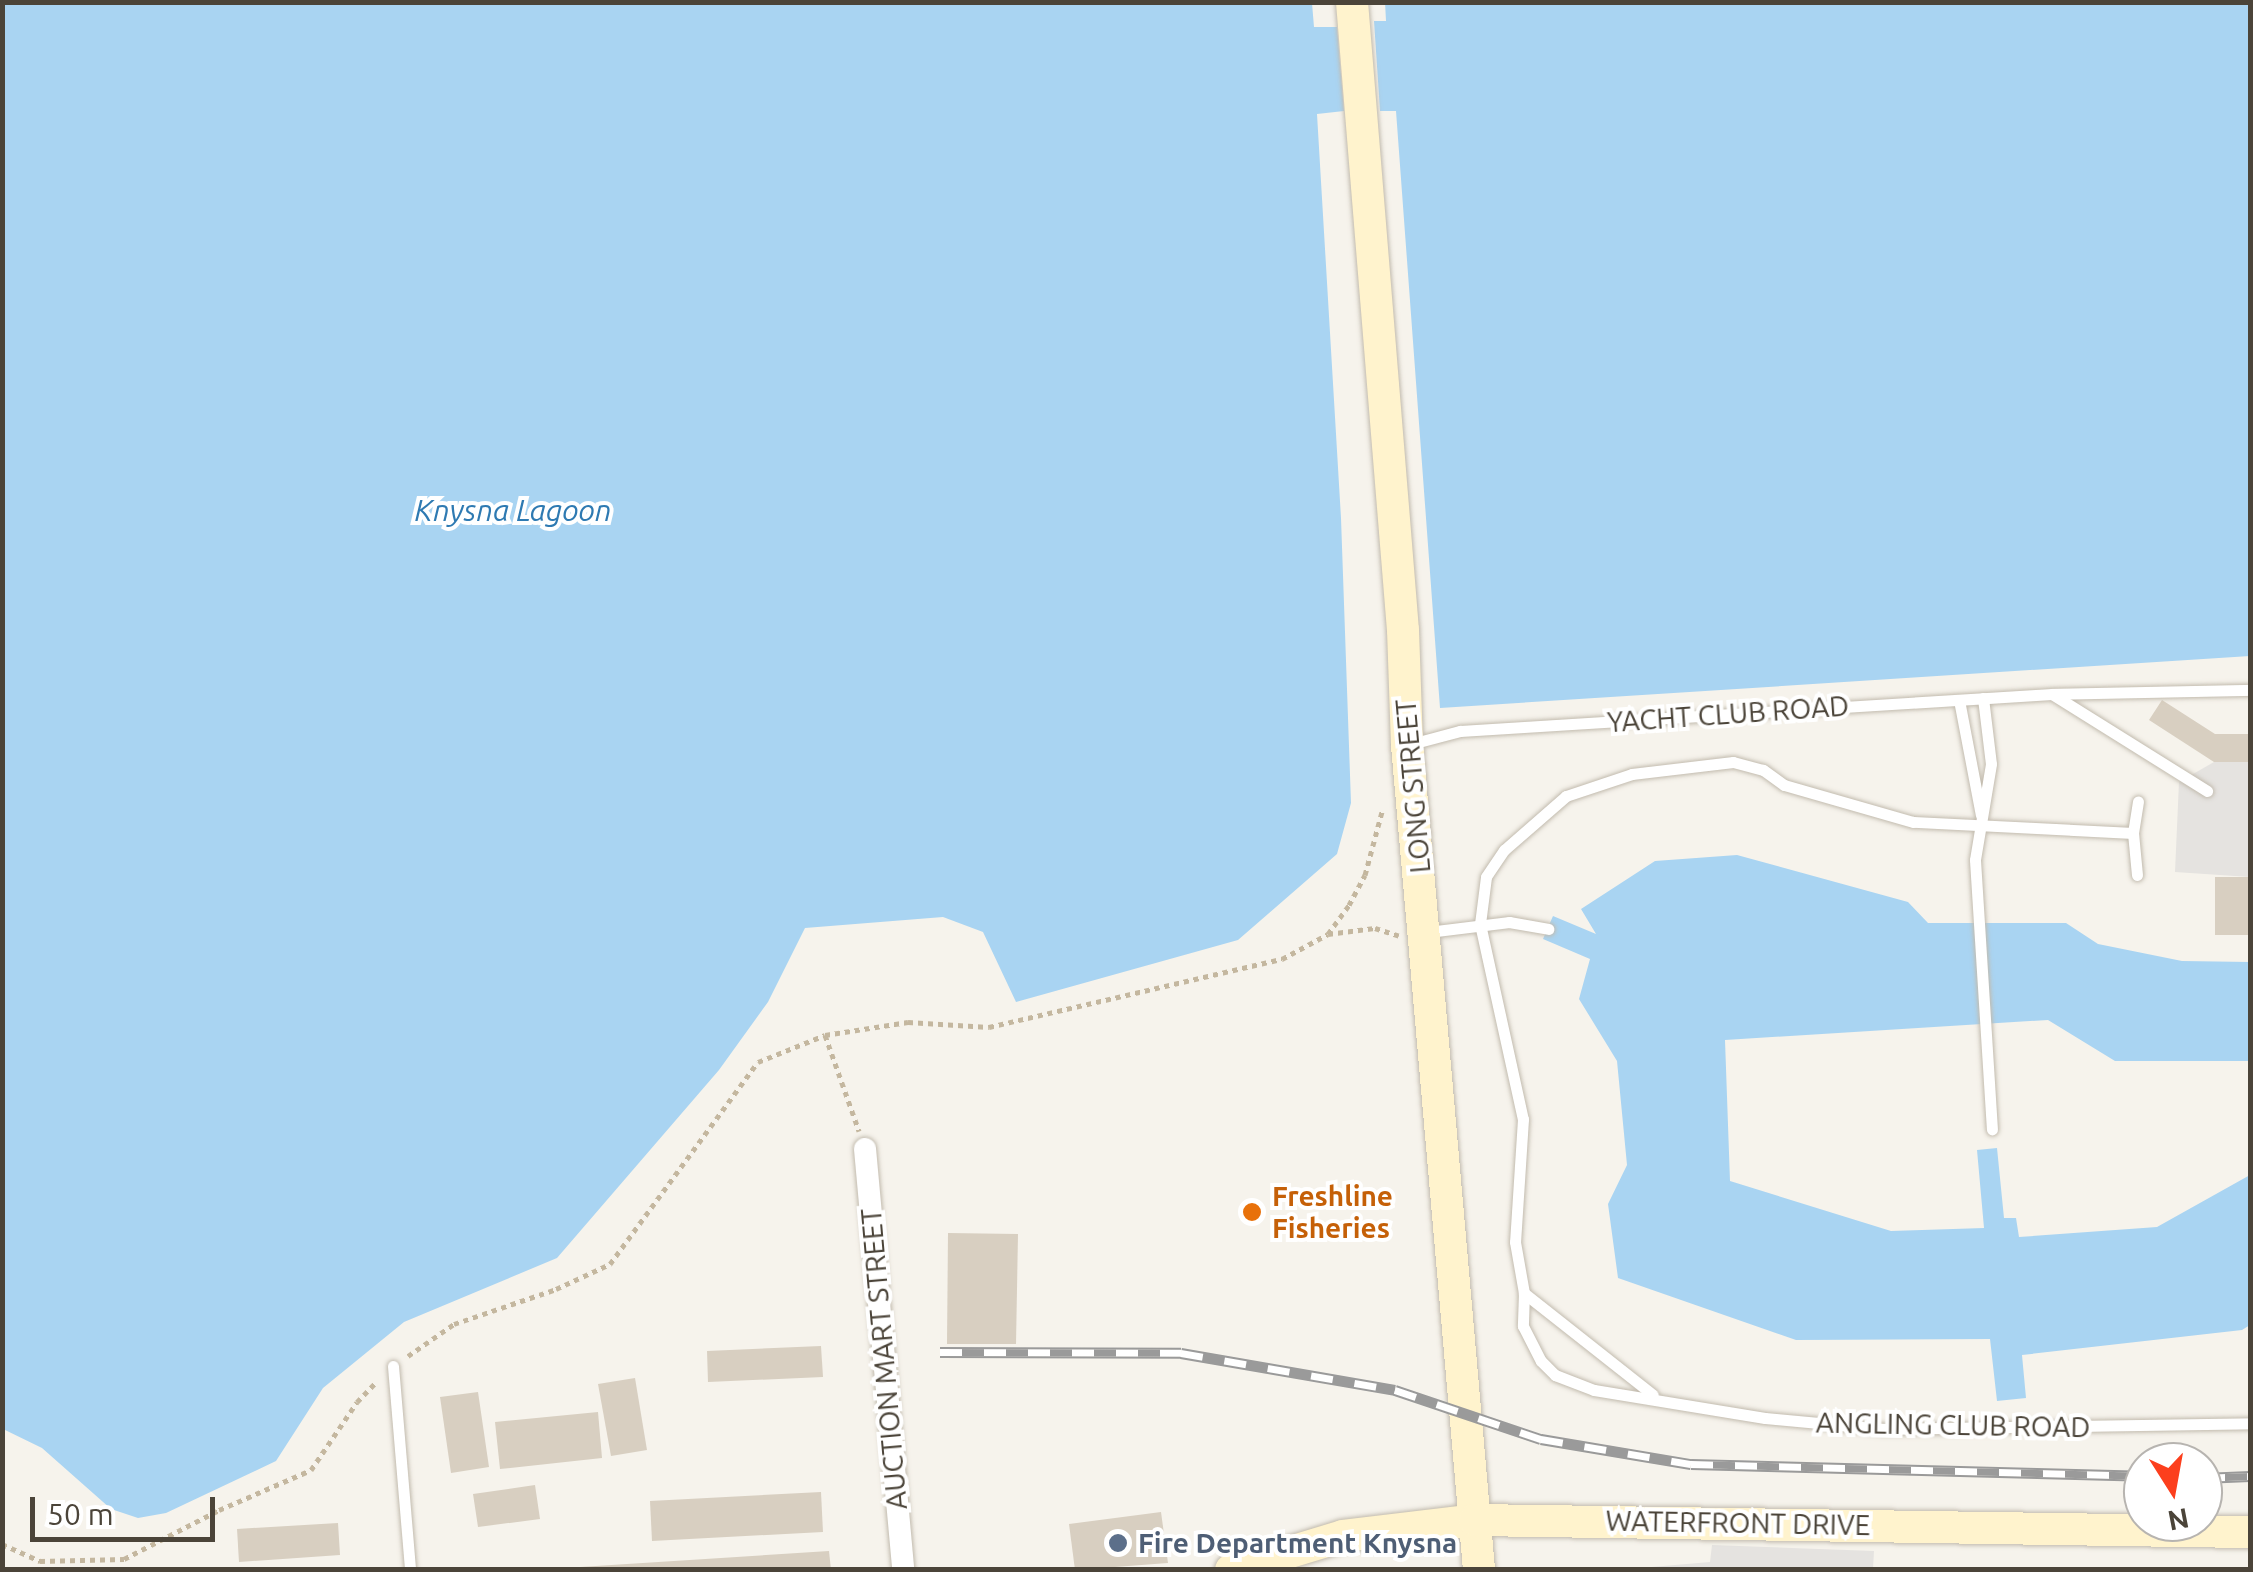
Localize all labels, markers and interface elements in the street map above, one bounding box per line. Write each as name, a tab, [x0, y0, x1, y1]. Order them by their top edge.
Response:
water label: Knysna Lagoon	[415, 492, 611, 528]
street label: YACHT CLUB ROAD	[1606, 689, 1850, 739]
street label: LONG STREET	[1389, 698, 1437, 874]
place label: Freshline Fisheries	[1272, 1179, 1393, 1245]
marker: Freshline Fisheries	[1241, 1201, 1263, 1223]
street label: AUCTION MART STREET	[854, 1207, 914, 1511]
street label: ANGLING CLUB ROAD	[1815, 1406, 2091, 1444]
north arrow	[2123, 1442, 2223, 1542]
scale bar	[35, 1477, 220, 1539]
text: 50 m	[47, 1497, 114, 1531]
text: N	[2165, 1503, 2192, 1537]
street label: WATERFRONT DRIVE	[1605, 1504, 1871, 1542]
place label: Fire Department Knysna	[1138, 1526, 1457, 1560]
marker: Fire Department Knysna	[1107, 1532, 1129, 1554]

